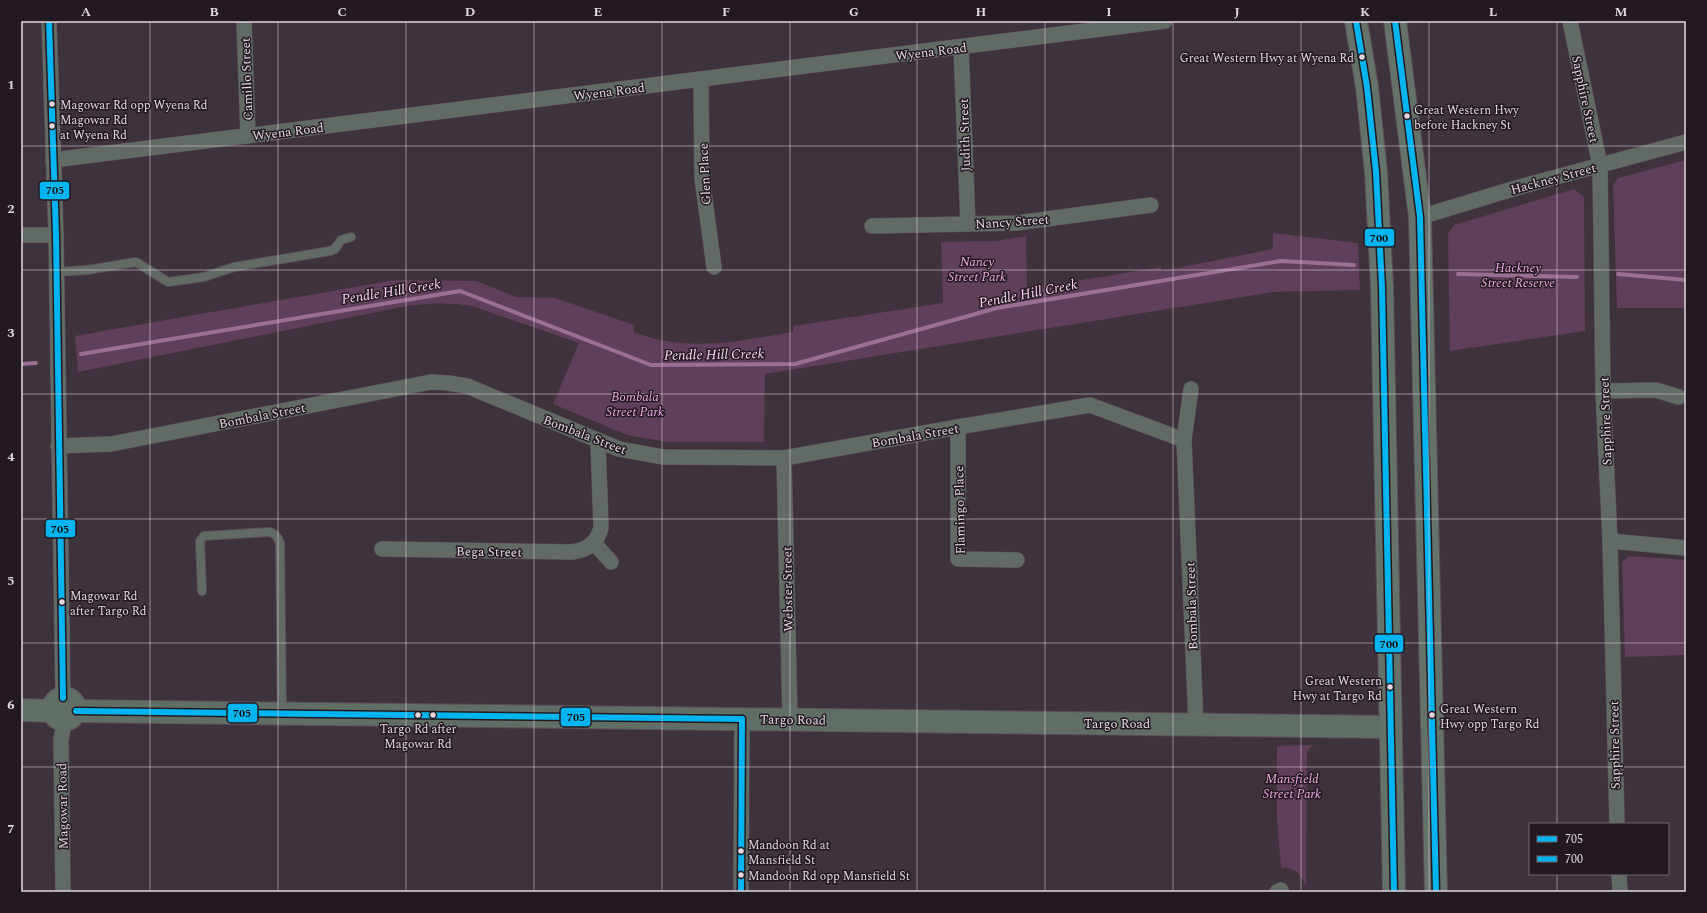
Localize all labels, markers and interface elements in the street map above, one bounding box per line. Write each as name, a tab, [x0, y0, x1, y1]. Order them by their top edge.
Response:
text: A	[81, 2, 91, 22]
text: B	[209, 2, 219, 22]
text: C	[337, 2, 347, 22]
text: D	[465, 2, 475, 22]
text: E	[594, 2, 603, 22]
text: F	[722, 2, 730, 22]
text: G	[849, 2, 859, 22]
text: H	[976, 2, 987, 22]
text: I	[1106, 2, 1112, 22]
text: J	[1234, 2, 1240, 22]
text: K	[1360, 2, 1370, 22]
text: L	[1489, 2, 1497, 22]
text: M	[1615, 2, 1628, 22]
street label: Camillo Street	[236, 37, 258, 121]
street label: Wyena Road	[894, 38, 968, 66]
place label: Great Western Hwy at Wyena Rd	[1179, 49, 1354, 68]
marker: Great Western Hwy at Wyena Rd	[1357, 52, 1367, 62]
street label: Sapphire Street	[1566, 54, 1604, 145]
text: 1	[7, 75, 15, 95]
street label: Wyena Road	[572, 78, 646, 106]
place label: Magowar Rd opp Wyena Rd	[60, 96, 208, 115]
street label: Judith Street	[954, 98, 976, 172]
marker: Magowar Rd opp Wyena Rd	[47, 99, 57, 109]
place label: Great Western Hwy before Hackney St	[1414, 101, 1520, 135]
place label: Magowar Rd at Wyena Rd	[60, 111, 128, 145]
marker: Great Western Hwy before Hackney St	[1402, 111, 1412, 121]
street label: Wyena Road	[251, 118, 325, 146]
marker: Magowar Rd at Wyena Rd	[47, 121, 57, 131]
street label: Glen Place	[693, 143, 717, 205]
street label: Hackney Street	[1508, 158, 1599, 200]
line badge: 705	[39, 181, 70, 200]
text: 705	[46, 182, 64, 199]
text: 2	[7, 199, 15, 219]
street label: Nancy Street	[974, 209, 1050, 235]
line badge: 700	[1364, 228, 1395, 247]
text: 700	[1370, 230, 1388, 247]
park label: Nancy Street Park	[948, 252, 1006, 287]
park label: Hackney Street Reserve	[1481, 258, 1555, 293]
water label: Pendle Hill Creek	[340, 273, 443, 310]
water label: Pendle Hill Creek	[977, 274, 1080, 313]
text: 3	[7, 323, 15, 343]
water label: Pendle Hill Creek	[664, 343, 765, 366]
street label: Sapphire Street	[1594, 376, 1618, 466]
park label: Bombala Street Park	[606, 387, 664, 422]
street label: Bombala Street	[217, 398, 308, 434]
street label: Bombala Street	[540, 410, 630, 460]
street label: Bombala Street	[870, 418, 961, 453]
text: 4	[7, 447, 15, 467]
street label: Flamingo Place	[949, 465, 971, 555]
line badge: 705	[45, 519, 76, 538]
text: 705	[51, 521, 69, 538]
street label: Bega Street	[456, 541, 522, 563]
street label: Webster Street	[777, 546, 799, 632]
street label: Bombala Street	[1180, 561, 1204, 650]
text: 5	[7, 571, 15, 591]
place label: Magowar Rd after Targo Rd	[70, 587, 147, 621]
marker: Magowar Rd after Targo Rd	[57, 597, 67, 607]
line badge: 700	[1374, 634, 1404, 653]
text: 700	[1380, 636, 1398, 653]
place label: Great Western Hwy at Targo Rd	[1293, 672, 1382, 706]
marker: Great Western Hwy at Targo Rd	[1385, 682, 1395, 692]
text: 6	[7, 695, 15, 715]
place label: Great Western Hwy opp Targo Rd	[1440, 700, 1540, 734]
street label: Sapphire Street	[1604, 700, 1626, 789]
line badge: 705	[227, 703, 258, 723]
text: 705	[233, 705, 251, 722]
line badge: 705	[560, 707, 591, 727]
text: 705	[567, 709, 585, 726]
street label: Targo Road	[760, 709, 826, 731]
marker: Targo Rd after Magowar Rd	[413, 710, 423, 720]
unlabelled marker	[428, 710, 438, 720]
marker: Great Western Hwy opp Targo Rd	[1427, 710, 1437, 720]
street label: Targo Road	[1084, 714, 1150, 734]
place label: Targo Rd after Magowar Rd	[380, 720, 456, 754]
street label: Magowar Road	[52, 763, 74, 849]
park label: Mansfield Street Park	[1263, 769, 1321, 804]
text: 7	[7, 819, 15, 839]
legend	[1529, 823, 1669, 875]
text: 705	[1565, 830, 1583, 849]
place label: Mandoon Rd at Mansfield St	[748, 836, 830, 870]
marker: Mandoon Rd at Mansfield St	[736, 846, 746, 856]
text: 700	[1565, 850, 1583, 869]
place label: Mandoon Rd opp Mansfield St	[748, 867, 910, 886]
marker: Mandoon Rd opp Mansfield St	[736, 870, 746, 880]

